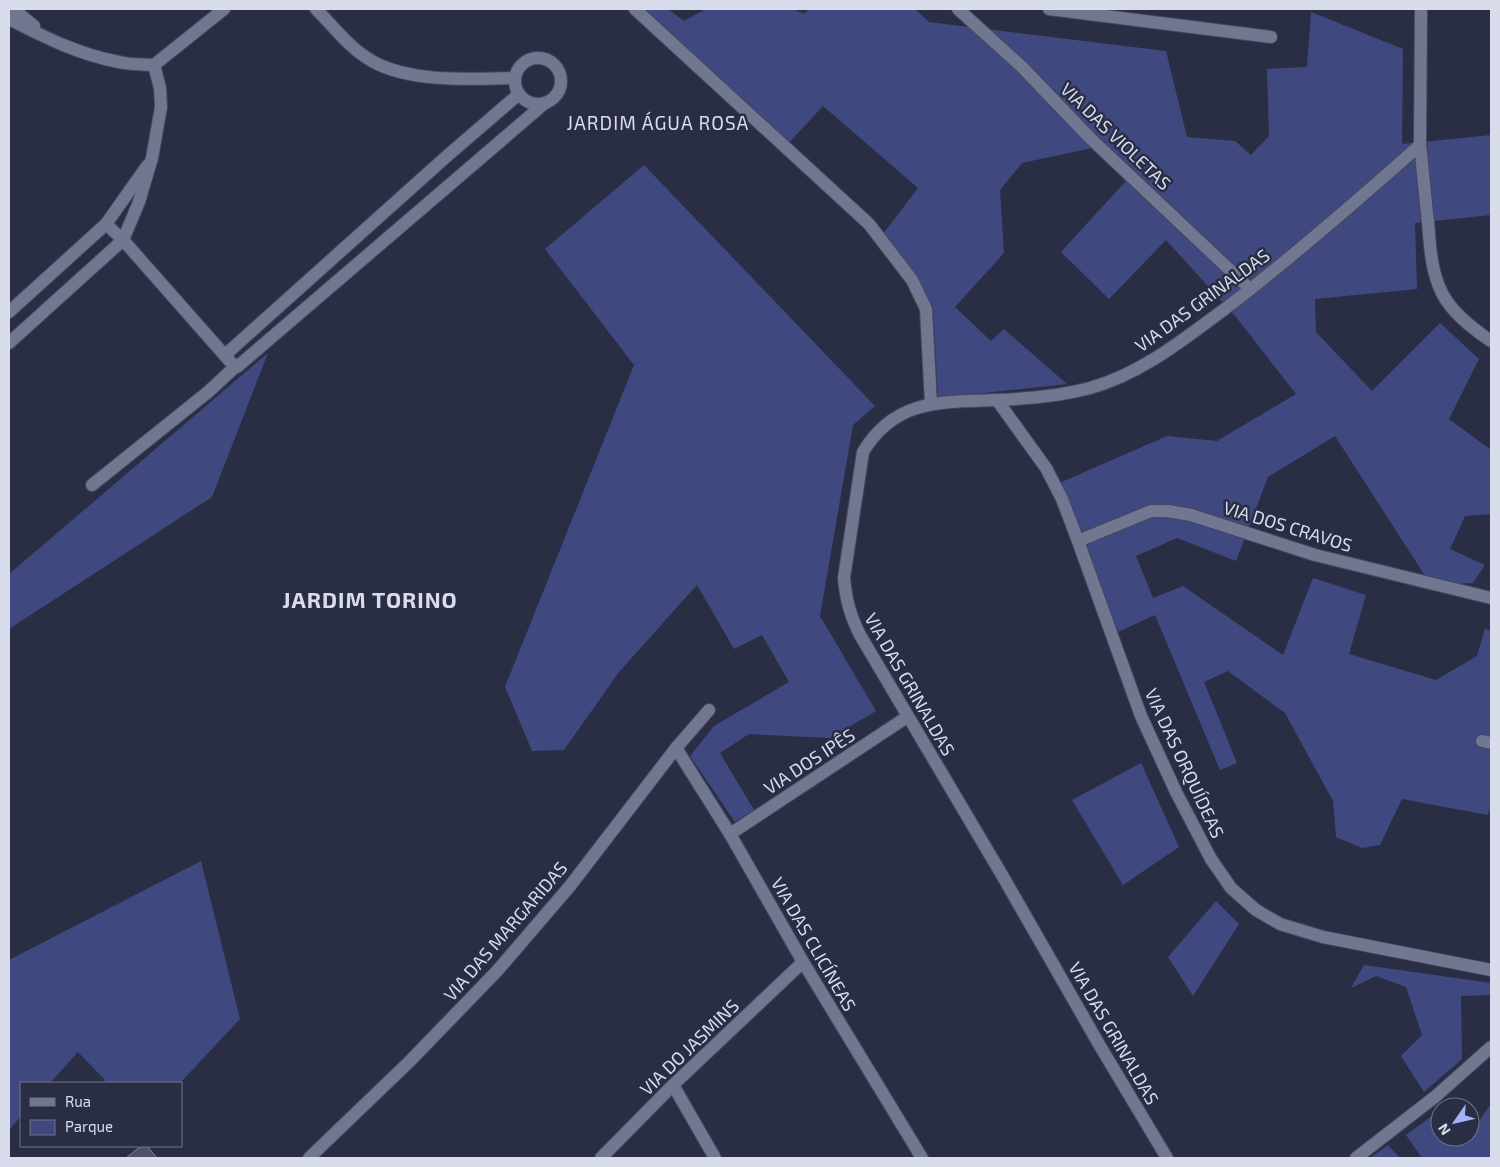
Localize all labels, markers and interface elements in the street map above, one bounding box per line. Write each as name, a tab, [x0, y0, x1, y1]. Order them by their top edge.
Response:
street label: VIA DAS VIOLETAS	[1056, 78, 1176, 194]
district label: JARDIM ÁGUA ROSA	[567, 111, 749, 134]
street label: VIA DAS GRINALDAS	[1130, 244, 1274, 356]
street label: VIA DOS CRAVOS	[1221, 496, 1355, 556]
district label: JARDIM TORINO	[282, 586, 458, 612]
street label: VIA DAS GRINALDAS	[860, 609, 960, 759]
street label: VIA DAS ORQUÍDEAS	[1141, 685, 1229, 841]
street label: VIA DOS IPÊS	[759, 723, 859, 799]
street label: VIA DAS MARGARIDAS	[439, 857, 571, 1005]
street label: VIA DAS CLICÍNEAS	[767, 873, 861, 1015]
street label: VIA DAS GRINALDAS	[1064, 958, 1164, 1108]
street label: VIA DO JASMINS	[635, 994, 743, 1100]
legend	[20, 1082, 182, 1147]
text: Rua	[65, 1092, 91, 1110]
north arrow	[1430, 1097, 1480, 1147]
text: Parque	[65, 1117, 113, 1135]
text: N	[1434, 1121, 1454, 1138]

